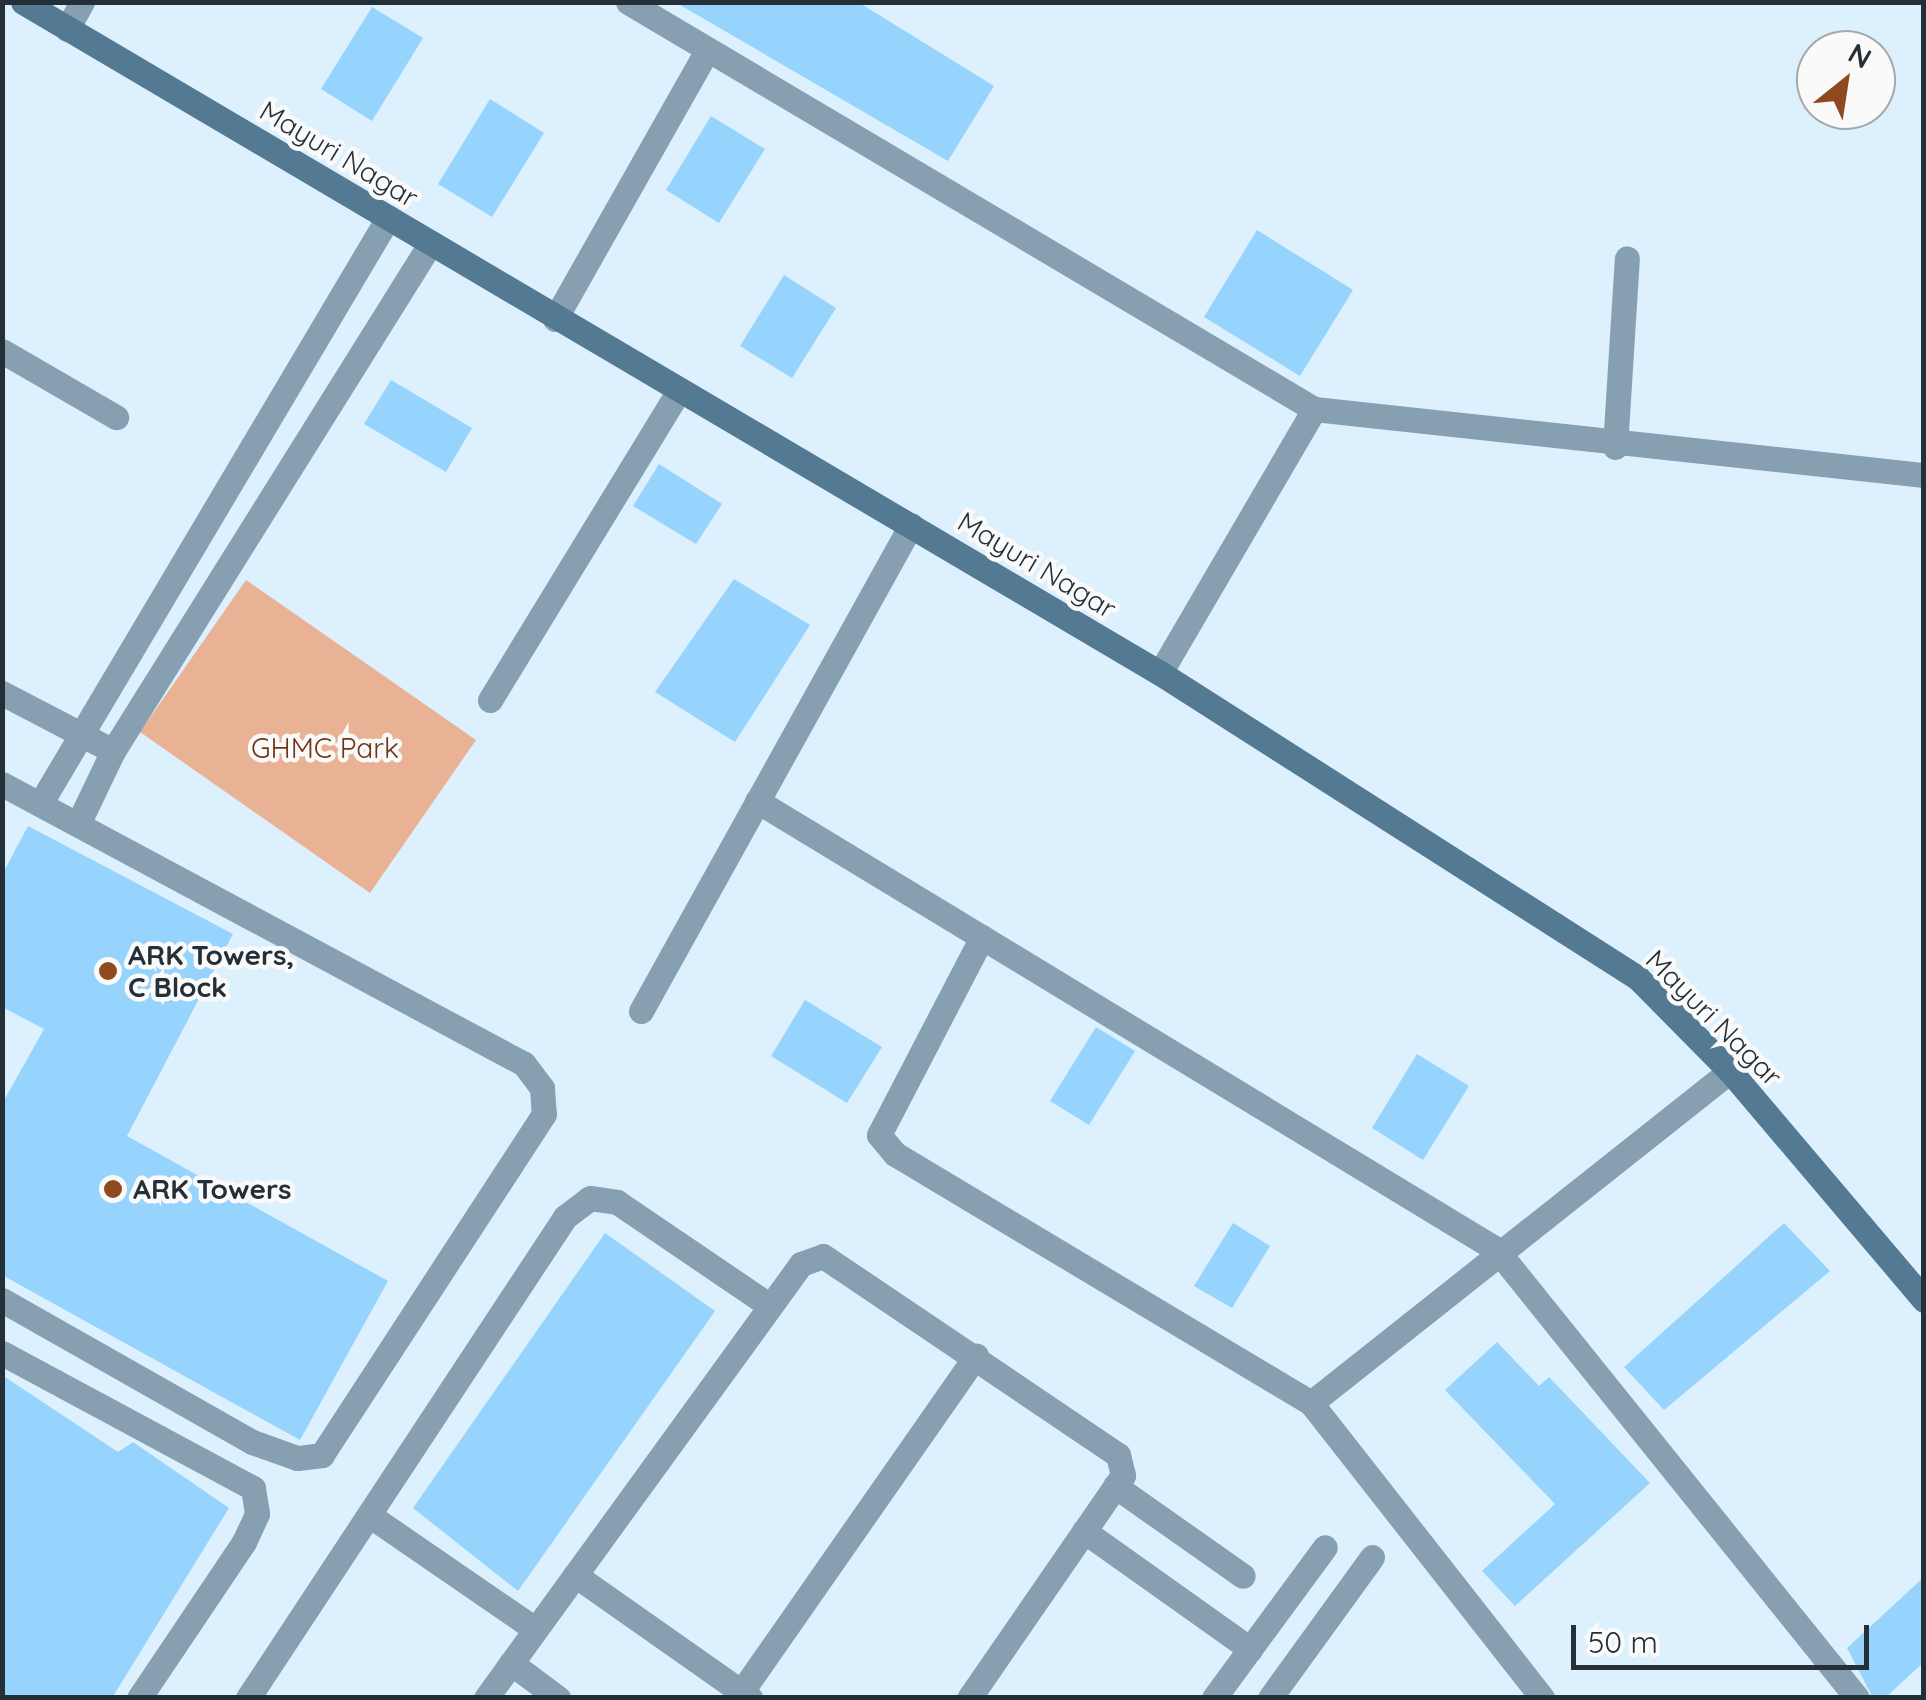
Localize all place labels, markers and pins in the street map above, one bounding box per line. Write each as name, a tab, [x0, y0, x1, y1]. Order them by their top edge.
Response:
place label: ARK Towers, C Block	[128, 938, 294, 1004]
marker: ARK Towers, C Block	[97, 960, 119, 982]
place label: ARK Towers	[133, 1172, 292, 1206]
marker: ARK Towers	[102, 1178, 124, 1200]

